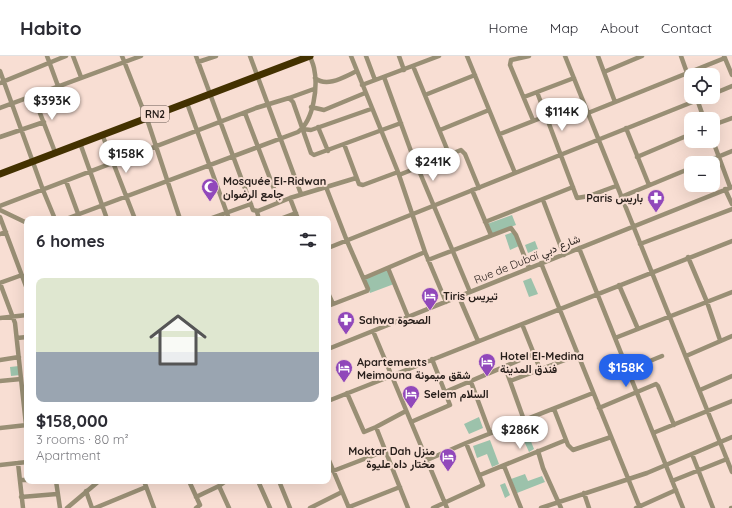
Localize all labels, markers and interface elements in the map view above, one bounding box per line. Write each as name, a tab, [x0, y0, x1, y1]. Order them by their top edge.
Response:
text: Habito	[20, 16, 82, 40]
text: Home	[489, 19, 528, 37]
text: Map	[550, 19, 578, 37]
text: About	[600, 19, 639, 37]
text: Contact	[661, 19, 712, 37]
map controls	[684, 68, 720, 192]
button: locate	[684, 68, 720, 104]
pin: $393K	[24, 87, 80, 121]
text: $393K	[33, 92, 71, 108]
pin: $114K	[534, 98, 590, 132]
text: $114K	[545, 103, 579, 119]
road number: RN2	[141, 106, 169, 122]
button: +	[684, 112, 720, 148]
pin: $158K	[98, 140, 154, 174]
text: $158K	[108, 145, 144, 161]
pin: $241K	[405, 148, 461, 182]
text: $241K	[415, 153, 451, 169]
button: −	[684, 156, 720, 192]
place label: Mosquée El-Ridwan جامع الرضوان	[223, 174, 326, 202]
mosque icon: Mosquée El-Ridwan جامع الرضوان	[200, 177, 220, 202]
pharmacy icon: Paris باريس	[646, 188, 666, 213]
place label: Paris باريس	[586, 191, 643, 205]
icon: filters	[297, 229, 319, 251]
text: 6 homes	[36, 230, 105, 251]
street label: Rue de Dubaï شارع دبي	[472, 231, 584, 289]
hotel icon: Tiris تيريس	[420, 286, 440, 311]
place label: Tiris تيريس	[443, 289, 498, 303]
icon: home	[142, 304, 214, 376]
pharmacy icon: Sahwa الصحوة	[336, 310, 356, 335]
place label: Sahwa الصحوة	[359, 313, 431, 327]
place label: Hotel El-Medina فندق المدينة	[500, 349, 584, 376]
hotel icon: Hotel El-Medina فندق المدينة	[477, 352, 497, 377]
pin: $158K	[598, 354, 654, 388]
place label: Apartements Meimouna شقق ميمونة	[357, 355, 471, 382]
hotel icon: Apartements Meimouna شقق ميمونة	[334, 358, 354, 383]
text: $158K	[608, 359, 644, 375]
hotel icon: Selem السلام	[401, 384, 421, 409]
place label: Selem السلام	[424, 387, 489, 402]
text: $158,000	[36, 410, 108, 431]
pin: $286K	[492, 416, 548, 450]
text: $286K	[501, 421, 539, 437]
text: 3 rooms · 80 m²	[36, 431, 129, 447]
place label: Moktar Dah منزل مختار داه عليوة	[348, 444, 435, 471]
text: Apartment	[36, 447, 101, 463]
hotel icon: Moktar Dah منزل مختار داه عليوة	[438, 447, 458, 472]

